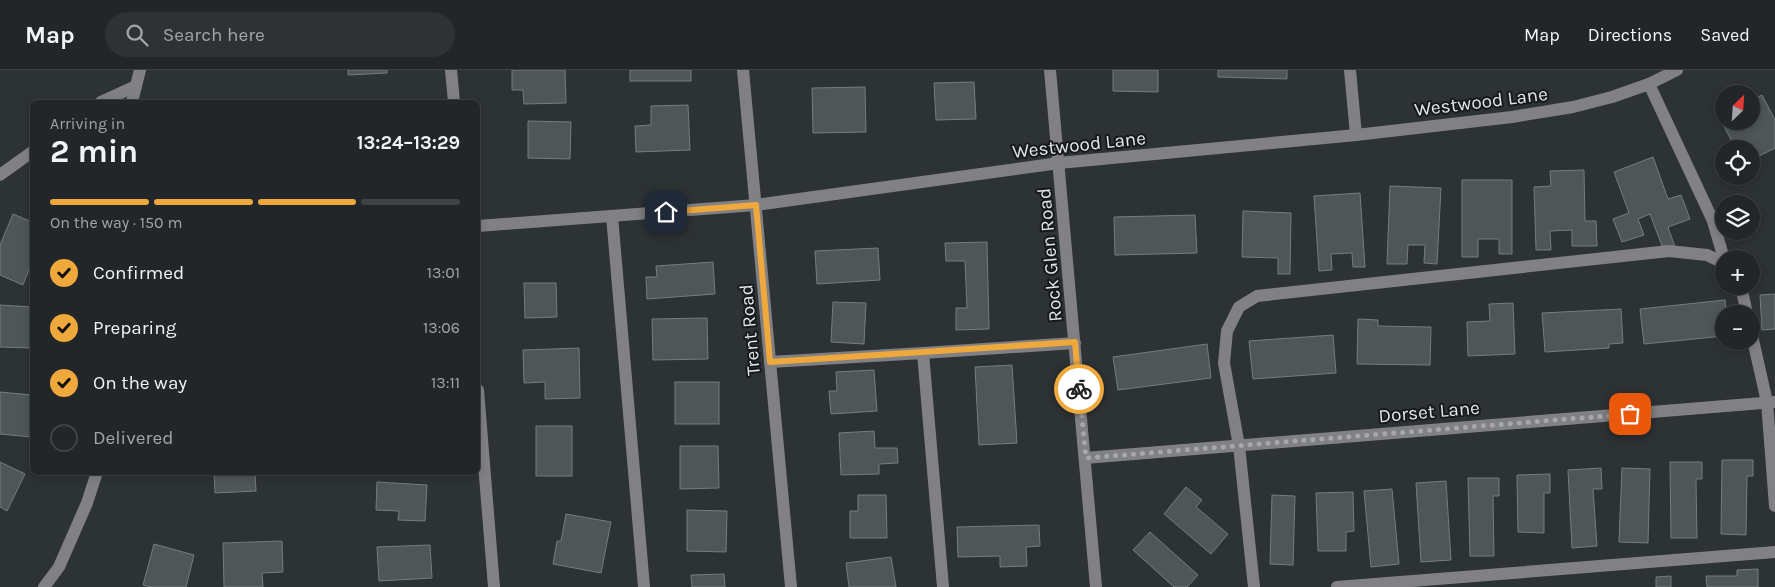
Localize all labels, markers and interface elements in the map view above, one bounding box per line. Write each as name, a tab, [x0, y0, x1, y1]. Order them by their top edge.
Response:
search box	[105, 12, 455, 57]
text: Map	[25, 21, 75, 49]
icon: search	[123, 21, 151, 49]
text: Search here	[163, 24, 265, 46]
text: Map	[1524, 24, 1560, 46]
text: Directions	[1588, 24, 1672, 46]
text: Saved	[1700, 24, 1750, 46]
street label: Westwood Lane	[1413, 83, 1549, 121]
north arrow	[1715, 85, 1760, 130]
map controls	[1715, 85, 1760, 350]
text: Arriving in	[50, 114, 125, 133]
street label: Westwood Lane	[1011, 127, 1147, 163]
text: 13:24–13:29	[357, 132, 460, 154]
text: 2 min	[50, 133, 138, 170]
button: locate	[1715, 140, 1760, 185]
street label: Rock Glen Road	[1033, 187, 1067, 323]
pin	[645, 191, 687, 233]
button: layers	[1715, 195, 1760, 240]
icon: home	[652, 198, 680, 226]
text: On the way · 150 m	[50, 213, 182, 232]
button: +	[1715, 250, 1760, 295]
icon: check	[50, 259, 78, 287]
text: Confirmed	[93, 262, 184, 284]
text: 13:01	[427, 263, 460, 282]
street label: Trent Road	[735, 283, 765, 377]
button: −	[1715, 305, 1760, 350]
icon: check	[50, 314, 78, 342]
text: Preparing	[93, 317, 176, 339]
text: 13:06	[423, 318, 460, 337]
courier	[1054, 364, 1104, 414]
icon: check	[50, 369, 78, 397]
text: On the way	[93, 372, 187, 394]
text: 13:11	[431, 373, 460, 392]
icon: bike	[1065, 375, 1093, 403]
pin	[1609, 393, 1651, 435]
street label: Dorset Lane	[1377, 397, 1481, 427]
icon: bag	[1616, 400, 1644, 428]
text: Delivered	[93, 427, 173, 449]

